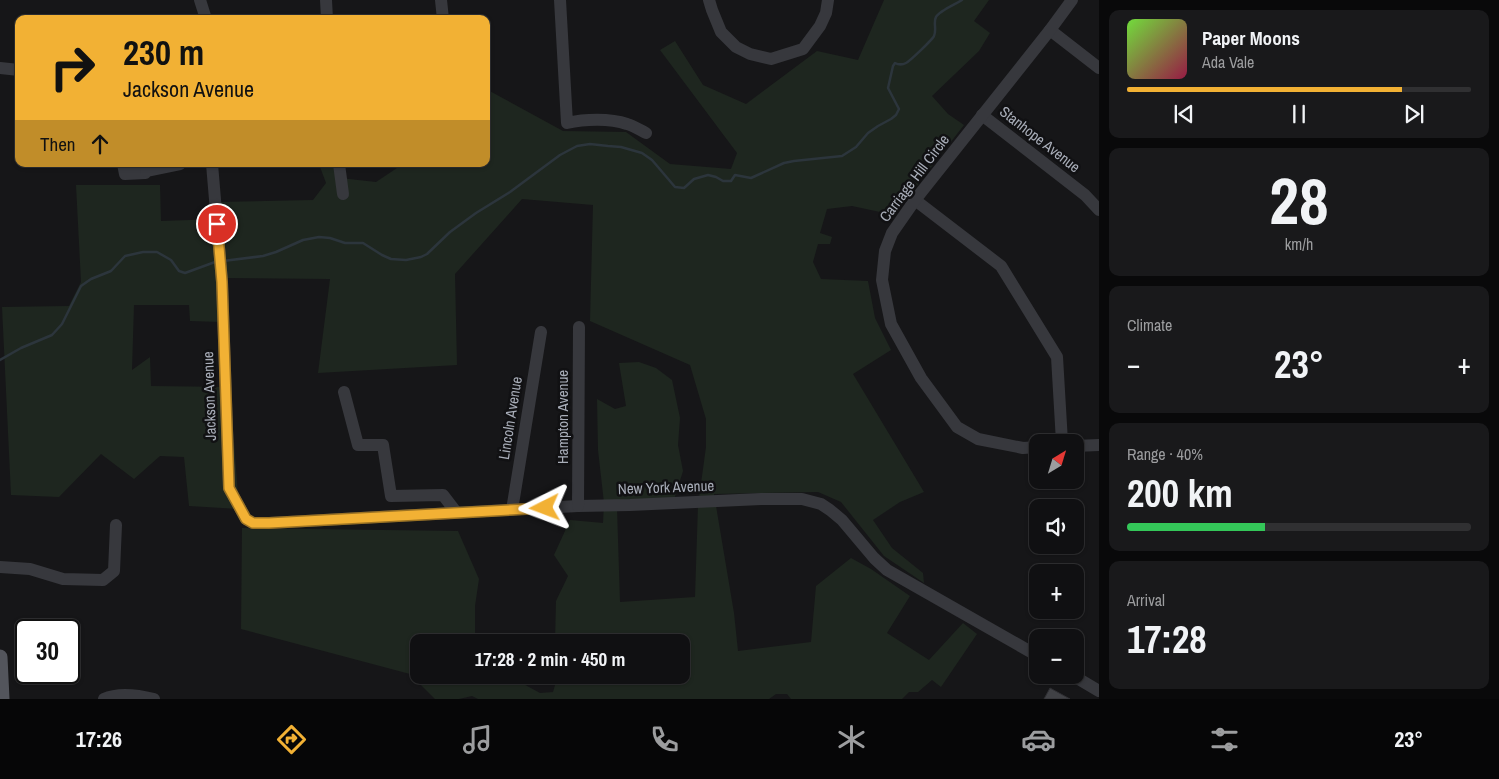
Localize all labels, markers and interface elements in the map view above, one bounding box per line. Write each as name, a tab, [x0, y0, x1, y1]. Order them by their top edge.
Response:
text: Paper Moons	[1202, 25, 1300, 51]
text: 230 m	[123, 29, 204, 76]
icon: right	[40, 35, 105, 100]
text: Ada Vale	[1202, 51, 1254, 73]
text: Jackson Avenue	[123, 74, 254, 104]
icon: previous	[1170, 100, 1198, 128]
icon: pause	[1285, 100, 1313, 128]
icon: next	[1400, 100, 1428, 128]
street label: Stanhope Avenue	[995, 101, 1085, 177]
icon: ahead	[86, 130, 114, 158]
street label: Carriage Hill Circle	[874, 130, 954, 226]
text: Then	[40, 131, 76, 157]
text: 28	[1269, 157, 1329, 244]
pin	[196, 203, 238, 245]
icon: arrive	[203, 210, 231, 238]
text: km/h	[1285, 233, 1313, 255]
text: Climate	[1127, 314, 1172, 336]
text: 23°	[1274, 339, 1324, 390]
text: −	[1127, 345, 1140, 383]
text: +	[1458, 345, 1471, 383]
street label: Jackson Avenue	[197, 351, 221, 441]
street label: Hampton Avenue	[552, 370, 573, 464]
street label: Lincoln Avenue	[493, 375, 527, 461]
north arrow	[1029, 434, 1084, 489]
map controls	[1029, 434, 1084, 684]
text: Range · 40%	[1127, 443, 1203, 465]
text: 200 km	[1127, 468, 1233, 519]
street label: New York Avenue	[617, 475, 715, 499]
position arrow	[518, 481, 570, 533]
button: sound	[1029, 499, 1084, 554]
button: +	[1029, 564, 1084, 619]
text: Arrival	[1127, 589, 1165, 611]
text: 17:28	[1127, 614, 1207, 665]
speed limit sign: 30	[15, 619, 80, 684]
button: −	[1029, 629, 1084, 684]
text: 17:28 · 2 min · 450 m	[475, 646, 625, 672]
icon: directions	[274, 722, 309, 757]
icon: music	[460, 722, 495, 757]
icon: phone	[647, 722, 682, 757]
icon: climate	[834, 722, 869, 757]
icon: car	[1021, 722, 1056, 757]
icon: filters	[1207, 722, 1242, 757]
text: 17:26	[76, 724, 122, 754]
text: 23°	[1394, 724, 1423, 754]

